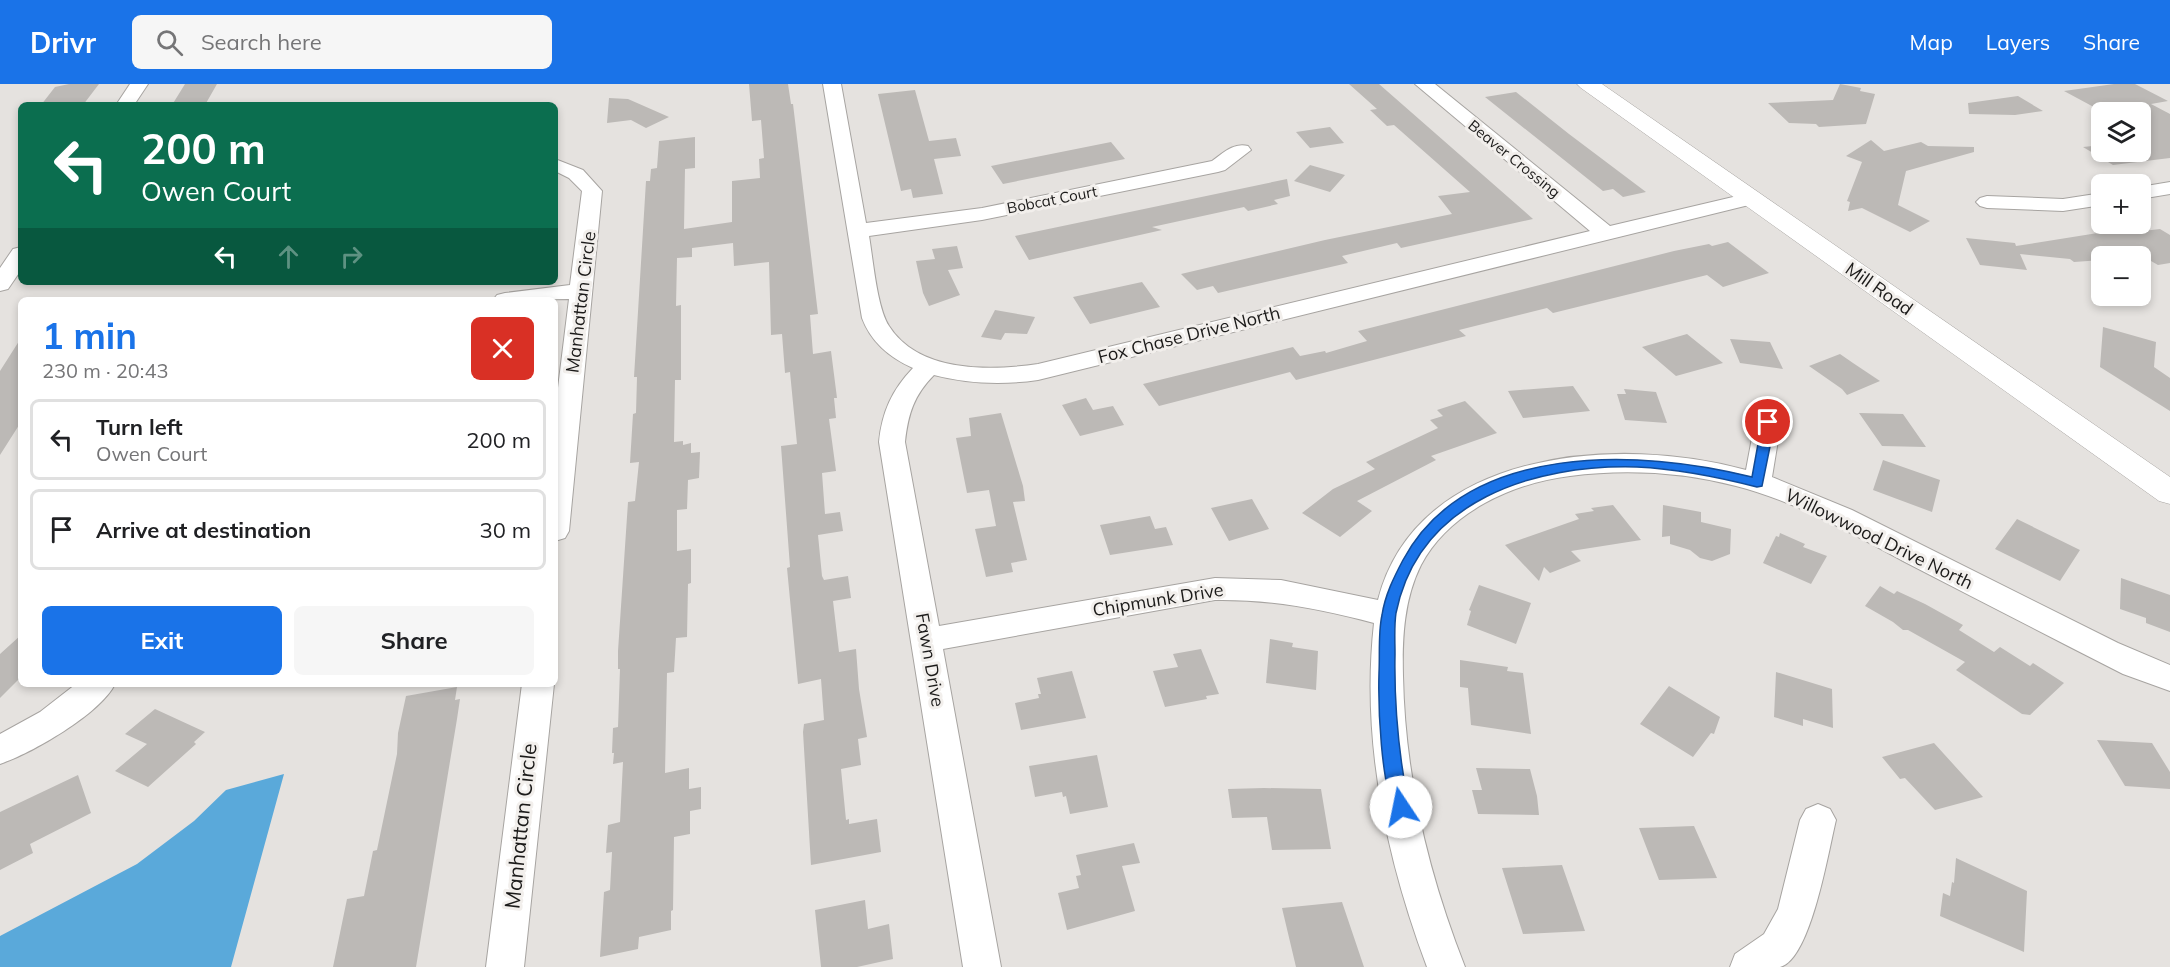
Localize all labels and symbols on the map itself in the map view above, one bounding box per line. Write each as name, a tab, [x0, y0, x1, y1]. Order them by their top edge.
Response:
street label: Beaver Crossing	[1464, 116, 1564, 202]
street label: Bobcat Court	[1005, 181, 1099, 218]
street label: Manhattan Circle	[560, 230, 601, 374]
street label: Mill Road	[1841, 257, 1917, 320]
street label: Fox Chase Drive North	[1095, 301, 1282, 368]
pin	[1742, 396, 1793, 447]
street label: Willowwood Drive North	[1782, 483, 1977, 594]
street label: Chipmunk Drive	[1091, 578, 1225, 621]
street label: Fawn Drive	[911, 611, 950, 709]
street label: Manhattan Circle	[498, 742, 542, 910]
position arrow	[1369, 775, 1433, 839]

